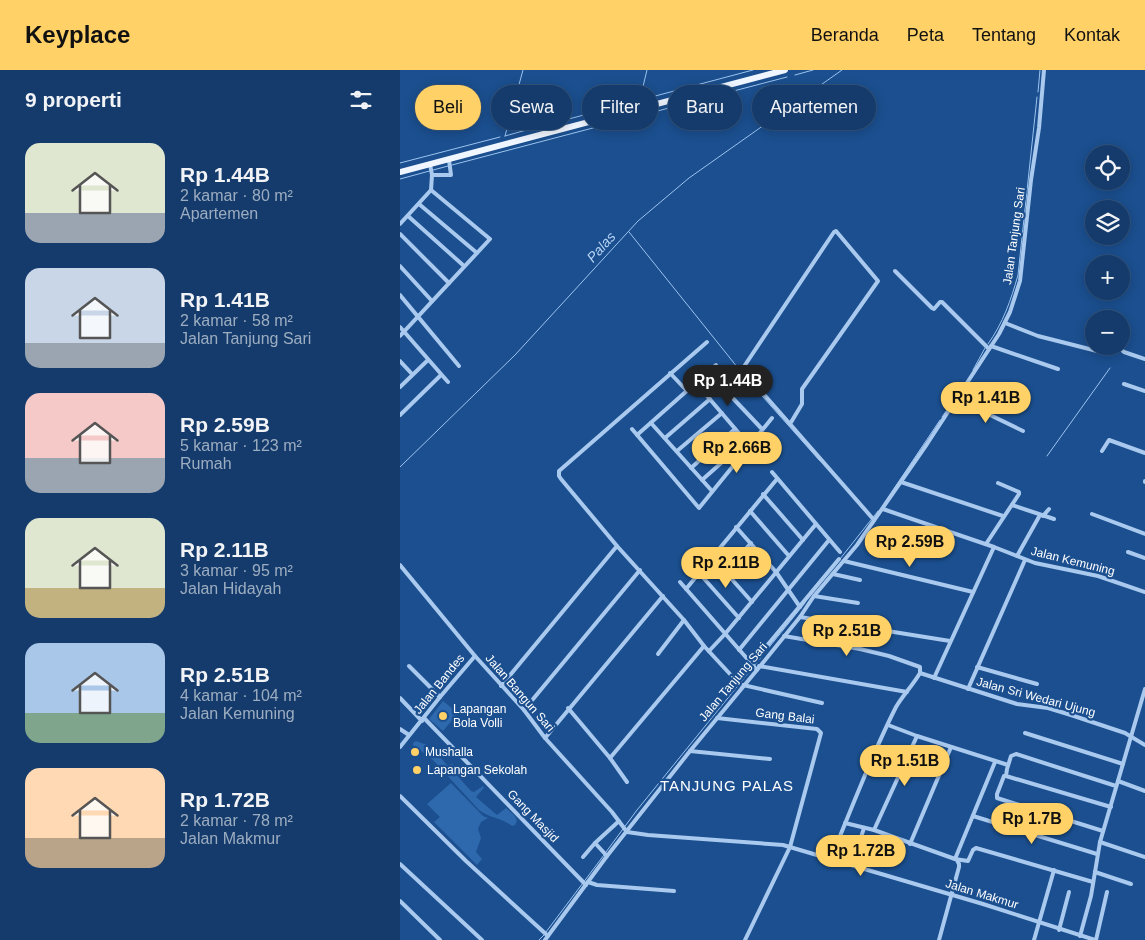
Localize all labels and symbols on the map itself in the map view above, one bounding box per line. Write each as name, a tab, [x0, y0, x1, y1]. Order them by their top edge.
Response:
street label: Jalan Tanjung Sari	[1000, 186, 1028, 286]
water label: Palas	[583, 229, 619, 265]
pin: Rp 1.44B	[676, 364, 780, 407]
pin: Rp 1.41B	[934, 382, 1038, 424]
pin: Rp 2.66B	[685, 432, 789, 474]
pin: Rp 2.59B	[858, 526, 962, 568]
street label: Jalan Kemuning	[1030, 544, 1116, 578]
pin: Rp 2.11B	[674, 546, 778, 589]
pin: Rp 2.51B	[795, 614, 899, 657]
street label: Jalan Tanjung Sari	[696, 640, 770, 724]
street label: Jalan Bandes	[411, 651, 467, 717]
street label: Jalan Bangun Sari	[483, 651, 557, 735]
street label: Jalan Sri Wedari Ujung	[975, 674, 1097, 720]
place label: Lapangan Bola Volli	[453, 702, 506, 730]
street label: Gang Balai	[755, 705, 815, 727]
marker: Lapangan Bola Volli	[437, 710, 449, 722]
pin: Rp 1.51B	[853, 744, 957, 787]
place label: Mushalla	[425, 745, 473, 759]
marker: Mushalla	[409, 746, 421, 758]
place label: Lapangan Sekolah	[427, 763, 527, 777]
marker: Lapangan Sekolah	[411, 764, 423, 776]
district label: TANJUNG PALAS	[660, 777, 794, 794]
street label: Gang Masjid	[505, 787, 561, 845]
pin: Rp 1.7B	[986, 802, 1078, 845]
pin: Rp 1.72B	[809, 834, 913, 877]
street label: Jalan Makmur	[944, 876, 1020, 912]

